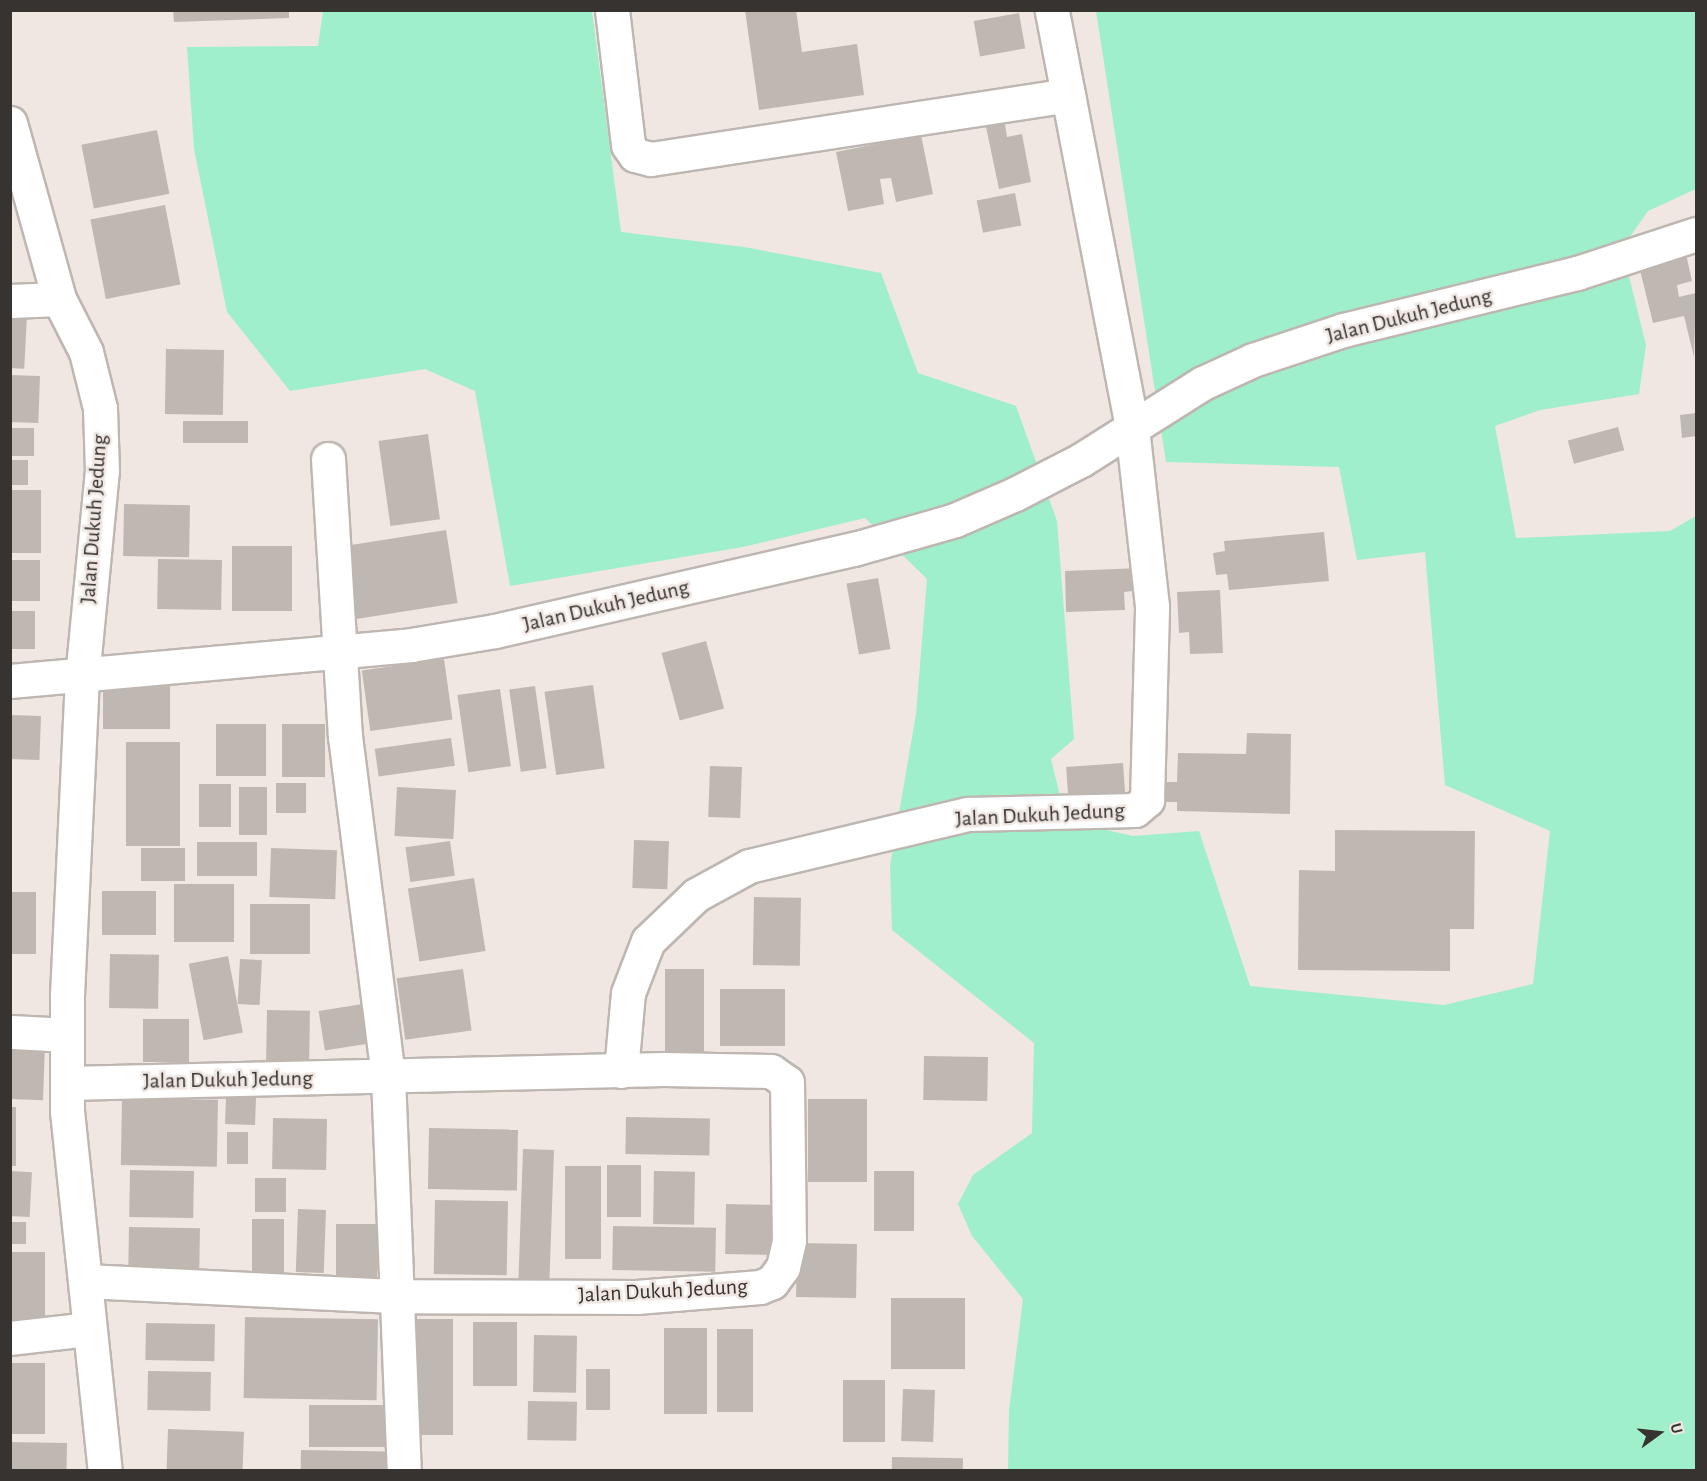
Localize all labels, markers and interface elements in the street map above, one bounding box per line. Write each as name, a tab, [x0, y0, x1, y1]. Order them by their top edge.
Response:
street label: Jalan Dukuh Jedung	[1324, 283, 1494, 349]
street label: Jalan Dukuh Jedung	[75, 433, 113, 605]
street label: Jalan Dukuh Jedung	[520, 574, 692, 638]
street label: Jalan Dukuh Jedung	[955, 797, 1125, 833]
street label: Jalan Dukuh Jedung	[143, 1065, 313, 1095]
street label: Jalan Dukuh Jedung	[578, 1273, 748, 1309]
north arrow	[1629, 1403, 1689, 1463]
text: U	[1667, 1421, 1685, 1435]

